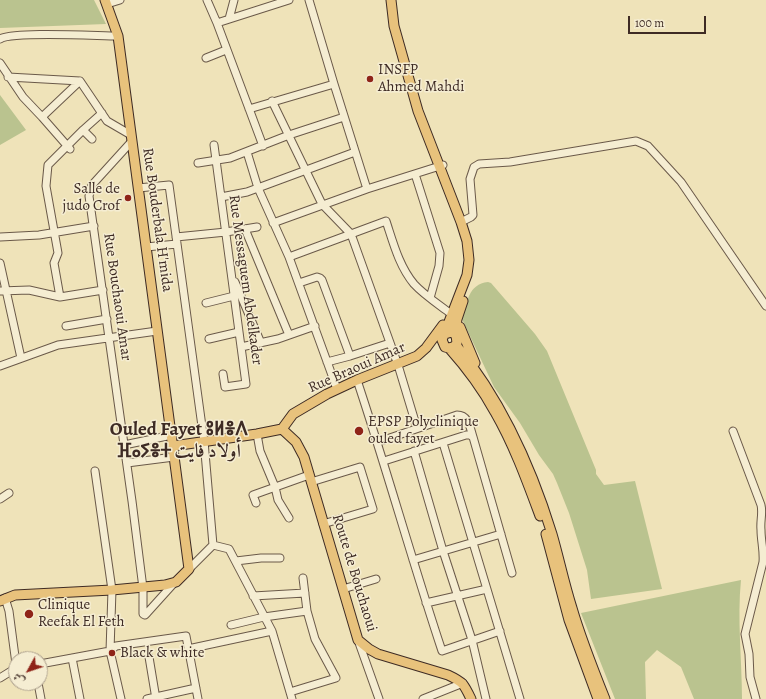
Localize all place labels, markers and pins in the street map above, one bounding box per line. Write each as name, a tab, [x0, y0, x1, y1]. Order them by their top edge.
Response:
place label: INSFP Ahmed Mahdi	[378, 61, 465, 96]
marker: INSFP Ahmed Mahdi	[365, 74, 375, 84]
place label: Salle de judo Crof	[63, 180, 120, 215]
marker: Salle de judo Crof	[123, 193, 133, 203]
place label: EPSP Polyclinique ouled fayet	[368, 413, 479, 448]
marker: EPSP Polyclinique ouled fayet	[353, 425, 365, 437]
place label: Clinique Reefak El Feth	[38, 596, 125, 631]
marker: Clinique Reefak El Feth	[23, 608, 35, 620]
place label: Black & white	[120, 644, 204, 662]
marker: Black & white	[107, 648, 117, 658]

